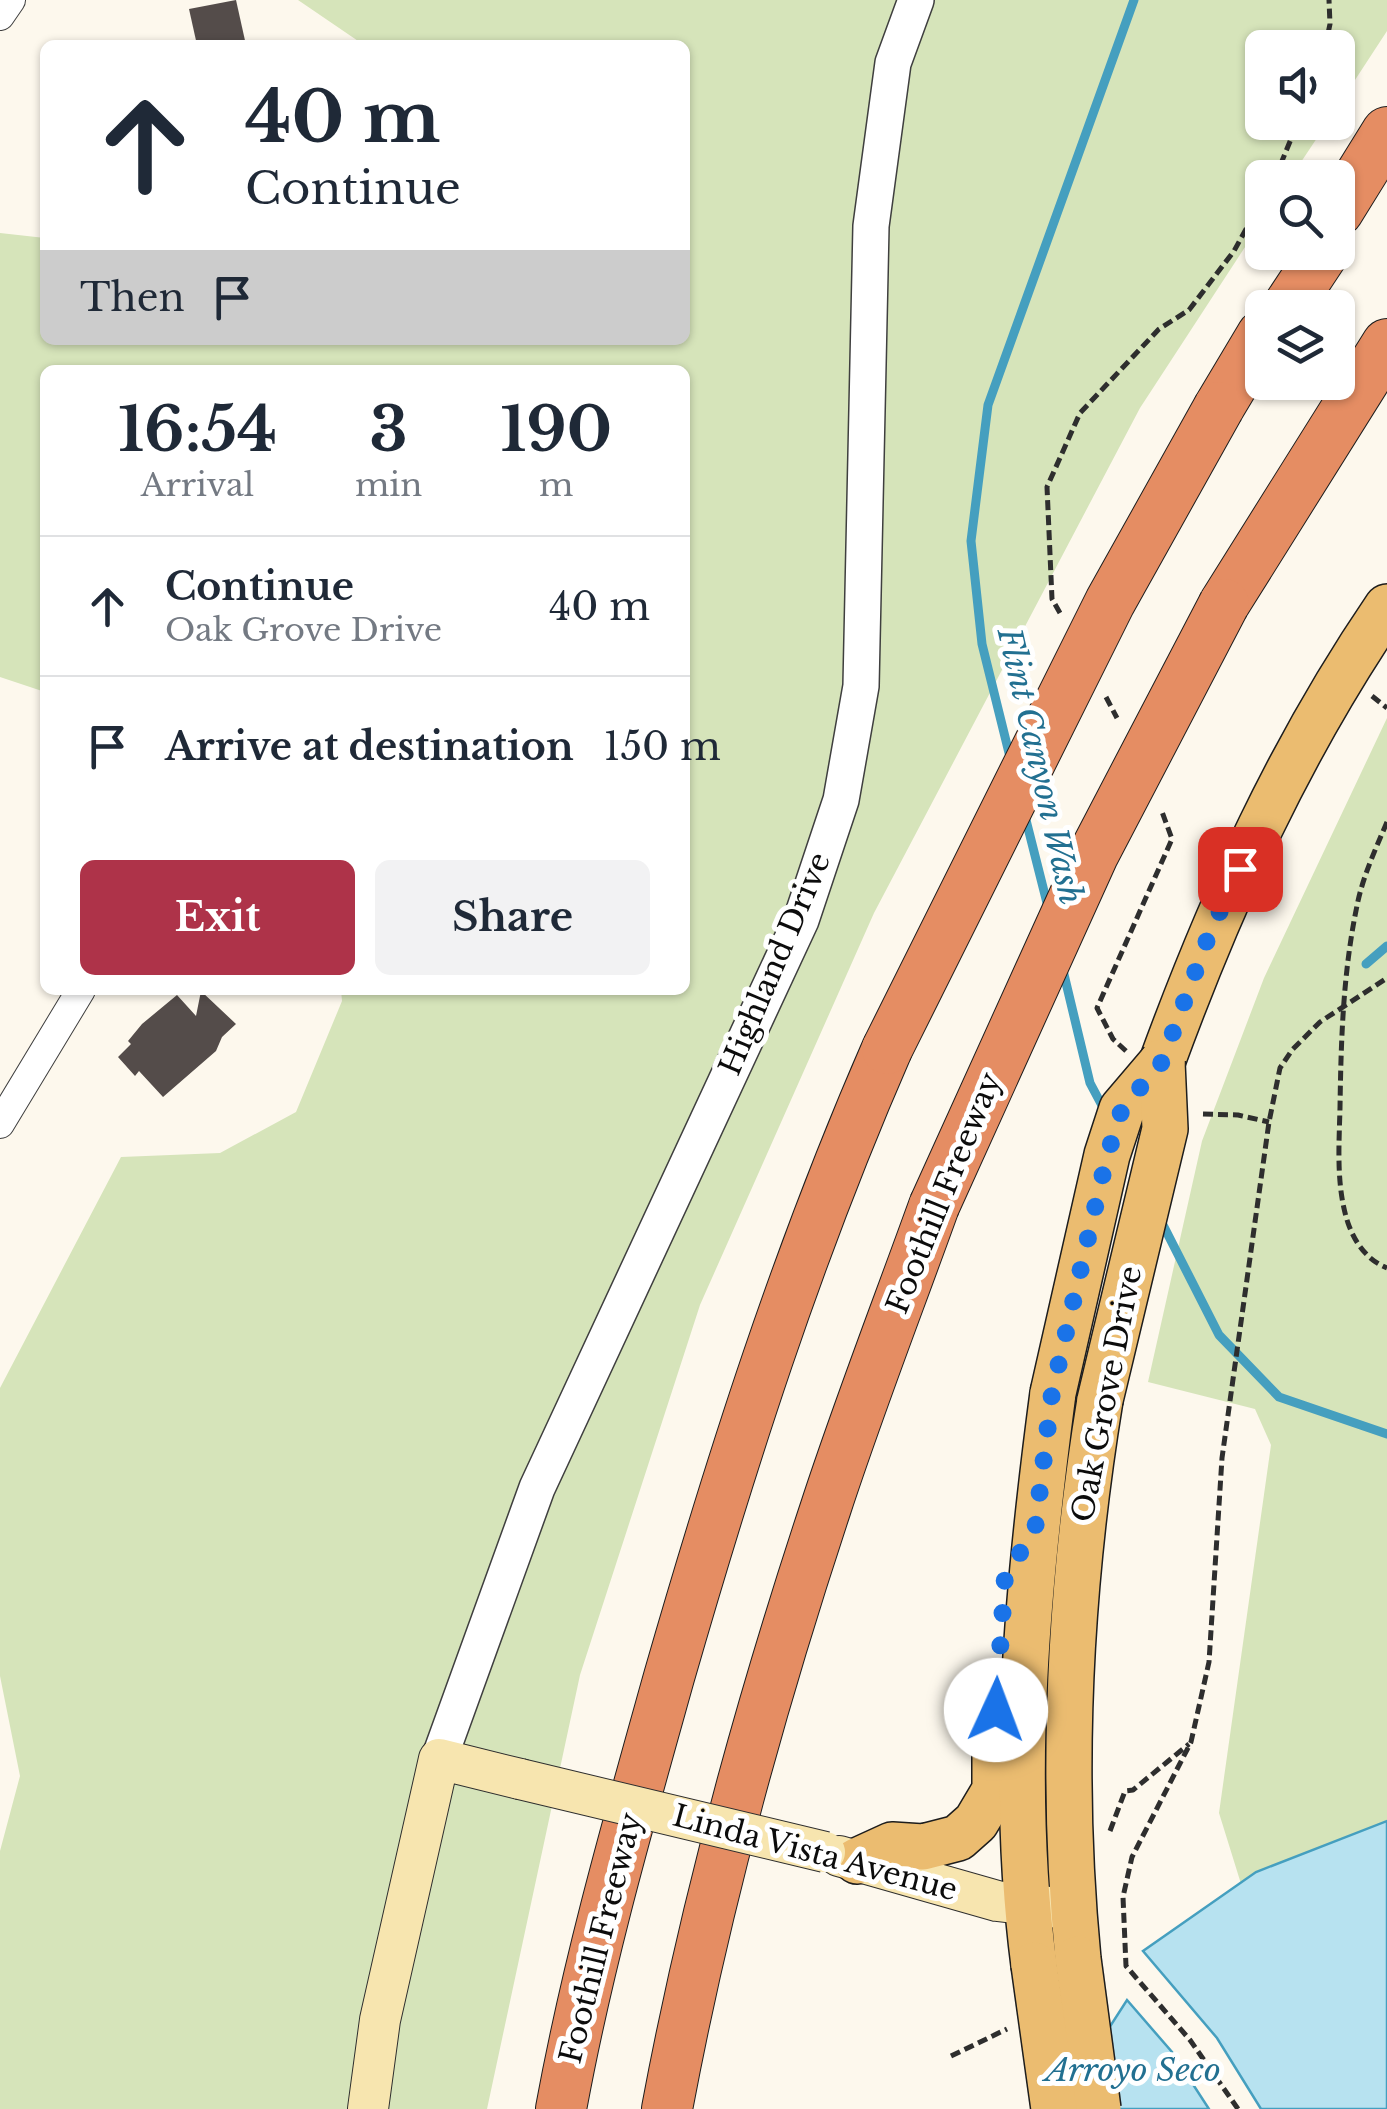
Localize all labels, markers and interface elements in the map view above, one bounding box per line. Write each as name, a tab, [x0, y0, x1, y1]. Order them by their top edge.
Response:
map controls	[1245, 30, 1355, 400]
button: sound	[1245, 30, 1355, 140]
text: 40 m	[245, 74, 440, 161]
icon: ahead	[80, 80, 210, 210]
text: Continue	[245, 160, 461, 216]
button: search	[1245, 160, 1355, 270]
icon: arrive	[205, 270, 260, 325]
text: Then	[80, 274, 185, 321]
button: layers	[1245, 290, 1355, 400]
text: 16:54	[118, 393, 277, 467]
text: 3	[370, 393, 408, 467]
text: 190	[500, 393, 612, 467]
text: Arrival	[141, 465, 254, 505]
text: min	[355, 465, 422, 505]
text: m	[539, 465, 573, 505]
text: Continue	[165, 563, 354, 610]
icon: ahead	[80, 579, 135, 634]
text: 40 m	[549, 583, 650, 630]
text: Oak Grove Drive	[165, 610, 442, 650]
water label: Flint Canyon Wash	[988, 623, 1091, 908]
icon: arrive	[80, 719, 135, 774]
text: Arrive at destination	[165, 723, 574, 770]
text: 150 m	[604, 723, 721, 770]
pin	[1198, 827, 1283, 912]
icon: arrive	[1213, 842, 1268, 897]
street label: Highland Drive	[711, 847, 838, 1081]
button: Exit	[80, 860, 355, 975]
button: Share	[375, 860, 650, 975]
street label: Foothill Freeway	[878, 1067, 1009, 1319]
street label: Oak Grove Drive	[1064, 1263, 1149, 1525]
position arrow	[944, 1658, 1048, 1762]
street label: Linda Vista Avenue	[669, 1797, 961, 1908]
street label: Foothill Freeway	[552, 1809, 650, 2067]
water label: Arroyo Seco	[1041, 2050, 1221, 2090]

